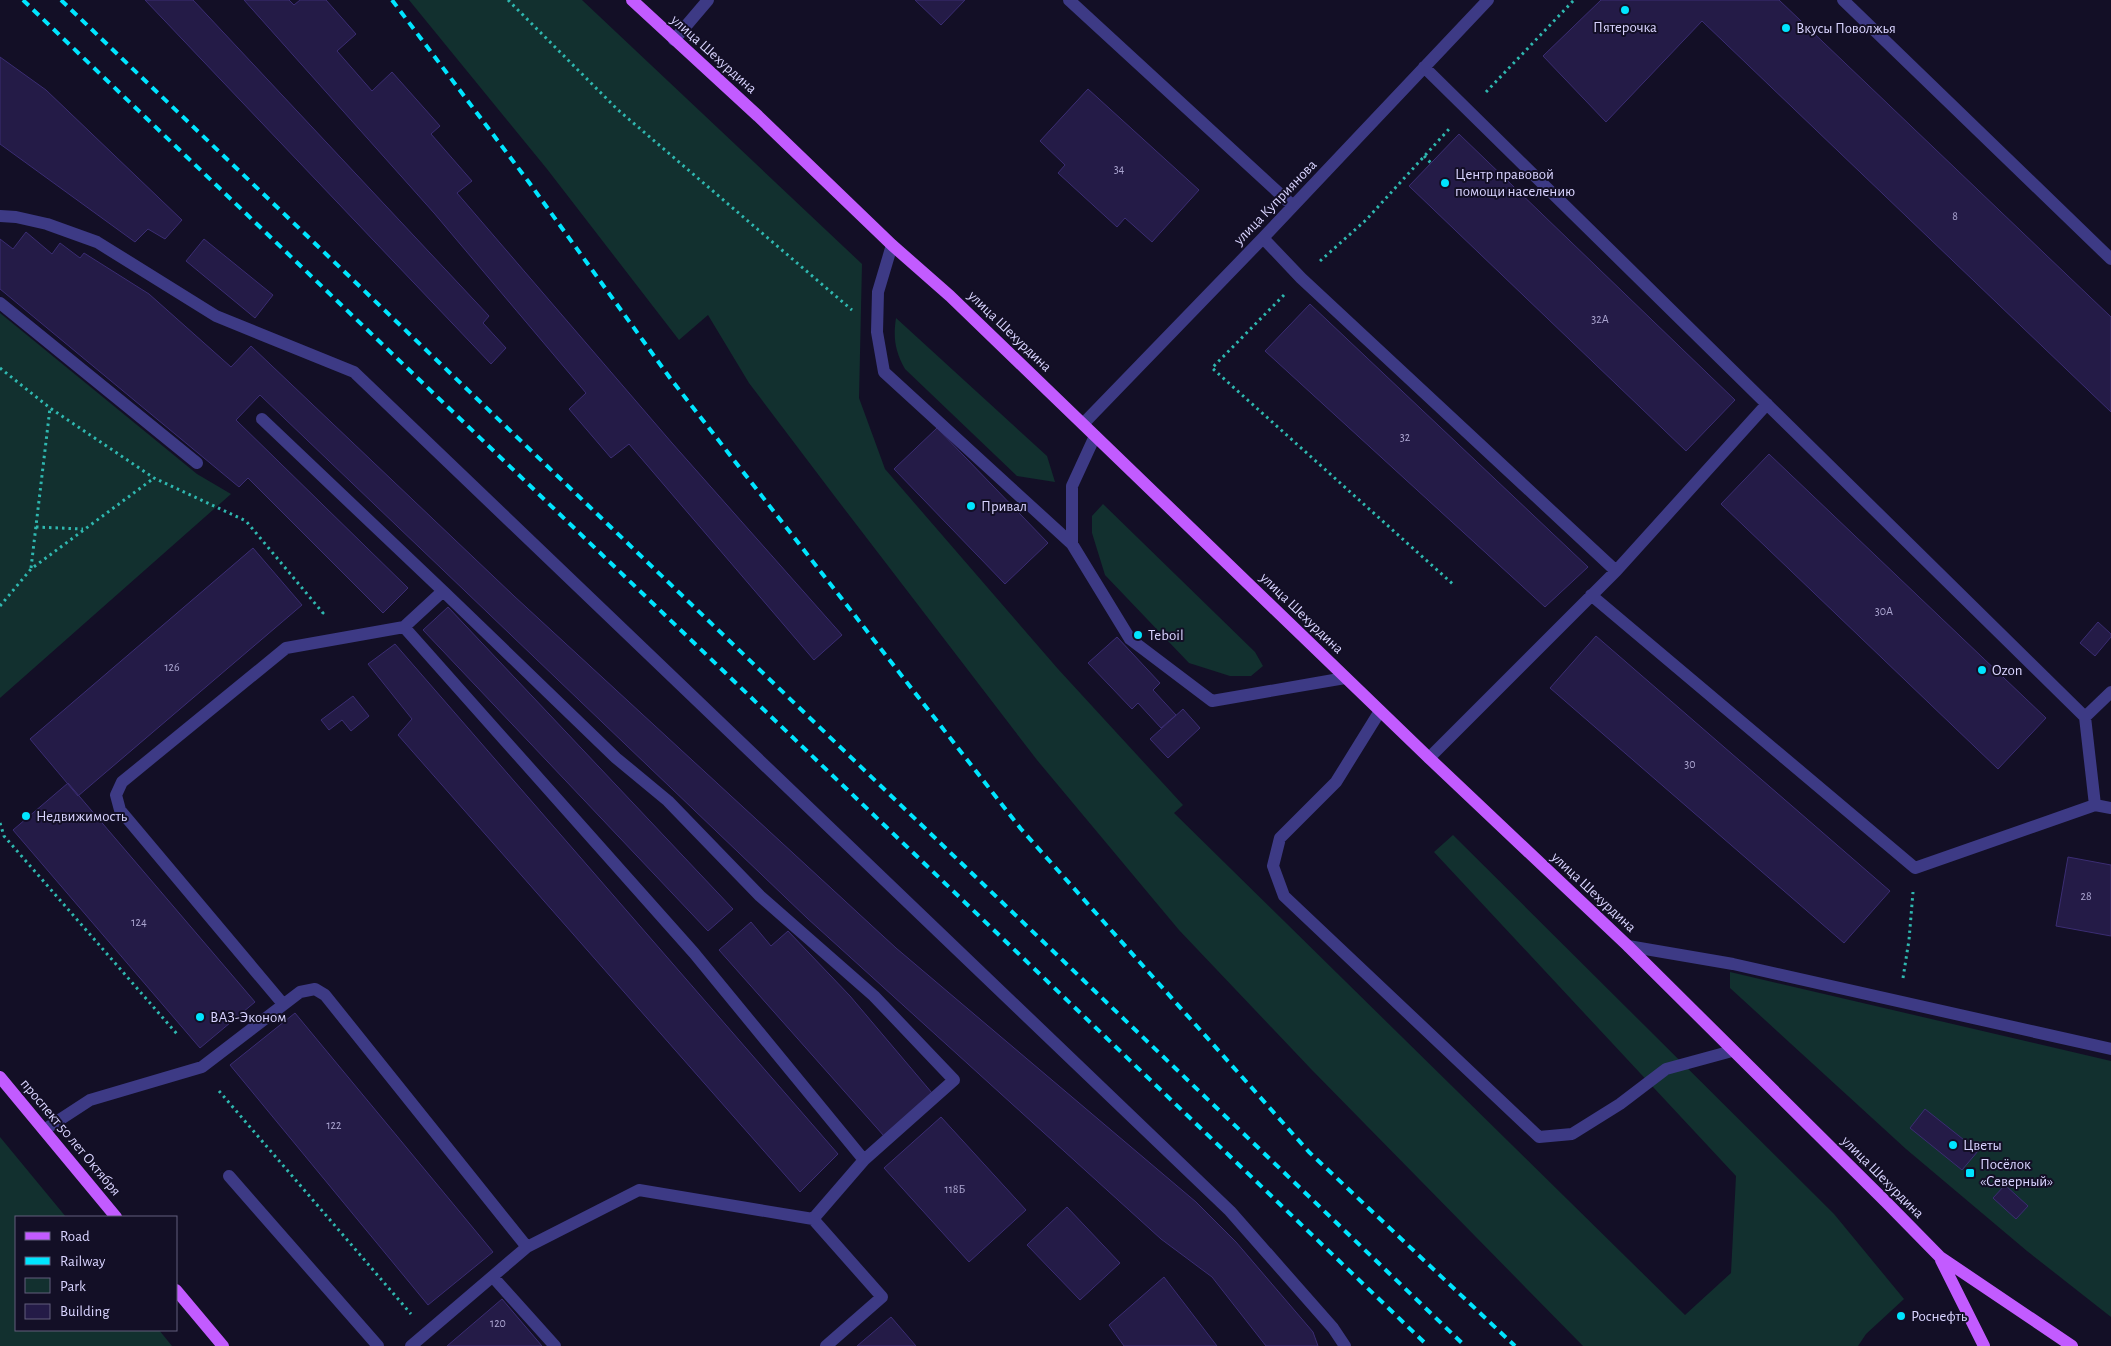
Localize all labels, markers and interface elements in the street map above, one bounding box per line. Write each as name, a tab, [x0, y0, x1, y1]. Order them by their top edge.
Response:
marker: Пятерочка	[1619, 4, 1631, 16]
street label: улица Шехурдина	[667, 12, 759, 97]
place label: Пятерочка	[1593, 20, 1657, 35]
place label: Вкусы Поволжья	[1796, 21, 1896, 36]
marker: Вкусы Поволжья	[1780, 22, 1792, 34]
street label: улица Куприянова	[1230, 157, 1320, 248]
house number: 34	[1114, 163, 1125, 175]
place label: Центр правовой помощи населению	[1455, 167, 1575, 199]
marker: Центр правовой помощи населению	[1439, 177, 1451, 189]
house number: 8	[1952, 210, 1958, 222]
street label: улица Шехурдина	[964, 287, 1054, 375]
house number: 32А	[1591, 313, 1609, 325]
house number: 32	[1400, 431, 1411, 443]
place label: Привал	[981, 499, 1027, 514]
marker: Привал	[965, 500, 977, 512]
street label: улица Шехурдина	[1256, 569, 1346, 657]
house number: 30А	[1875, 605, 1893, 617]
place label: Teboil	[1148, 628, 1184, 643]
marker: Teboil	[1132, 629, 1144, 641]
house number: 126	[164, 661, 180, 673]
place label: Ozon	[1992, 663, 2022, 678]
marker: Ozon	[1976, 664, 1988, 676]
house number: 30	[1684, 758, 1696, 770]
place label: Недвижимость	[36, 809, 128, 824]
marker: Недвижимость	[20, 810, 32, 822]
street label: улица Шехурдина	[1548, 849, 1639, 935]
house number: 28	[2080, 890, 2092, 902]
house number: 124	[131, 916, 147, 928]
place label: ВАЗ-Эконом	[210, 1010, 286, 1025]
marker: ВАЗ-Эконом	[194, 1011, 206, 1023]
street label: проспект 50 лет Октября	[18, 1076, 124, 1199]
house number: 122	[326, 1119, 342, 1131]
street label: улица Шехурдина	[1838, 1133, 1927, 1221]
place label: Цветы	[1963, 1138, 2002, 1153]
marker: Цветы	[1947, 1139, 1959, 1151]
place label: Посёлок «Северный»	[1980, 1157, 2053, 1189]
marker: Посёлок «Северный»	[1964, 1167, 1976, 1179]
house number: 118Б	[945, 1183, 966, 1195]
legend	[15, 1216, 178, 1331]
text: Road	[60, 1229, 90, 1244]
text: Railway	[60, 1254, 106, 1269]
text: Park	[60, 1279, 86, 1294]
text: Building	[60, 1304, 110, 1319]
place label: Роснефть	[1911, 1309, 1968, 1324]
marker: Роснефть	[1895, 1310, 1907, 1322]
house number: 120	[490, 1317, 506, 1329]

